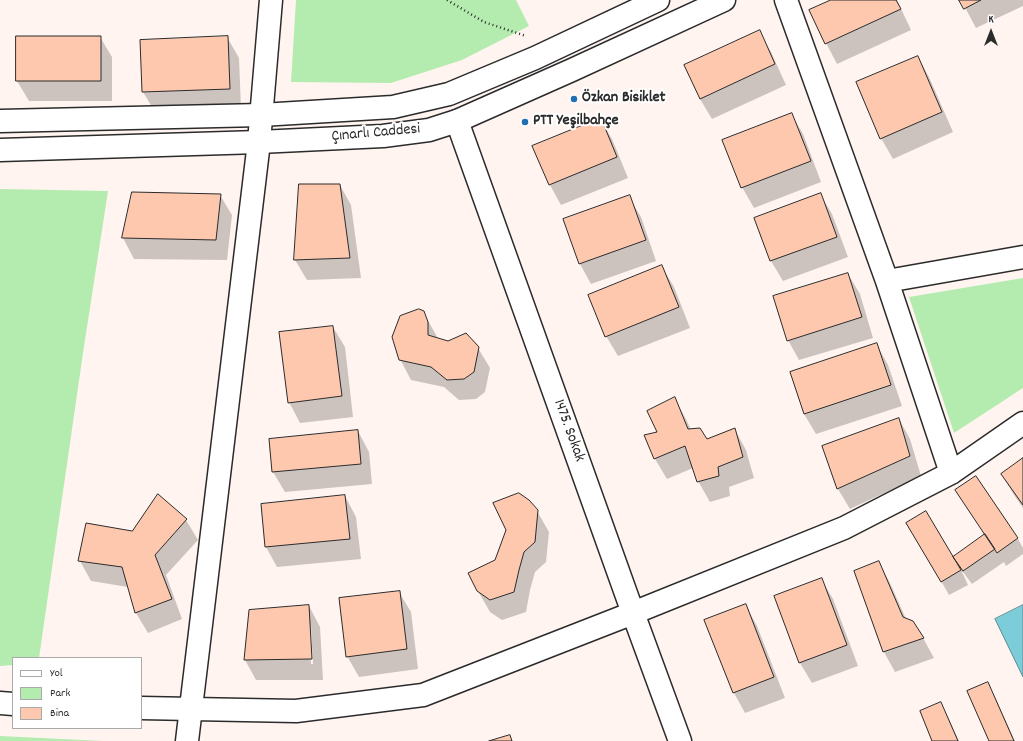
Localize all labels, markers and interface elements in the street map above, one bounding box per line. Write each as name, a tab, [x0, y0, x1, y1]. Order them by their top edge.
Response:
north arrow	[971, 12, 1011, 52]
text: K	[988, 12, 994, 28]
place label: Özkan Bisiklet	[582, 89, 665, 109]
marker: Özkan Bisiklet	[569, 94, 579, 104]
place label: PTT Yeşilbahçe	[533, 112, 619, 132]
marker: PTT Yeşilbahçe	[520, 117, 530, 127]
street label: Çınarlı Caddesi	[331, 121, 421, 147]
street label: 1475. Sokak	[548, 397, 588, 465]
legend	[12, 657, 142, 729]
text: Yol	[50, 665, 63, 682]
text: Park	[50, 685, 70, 702]
text: Bina	[50, 705, 69, 722]

